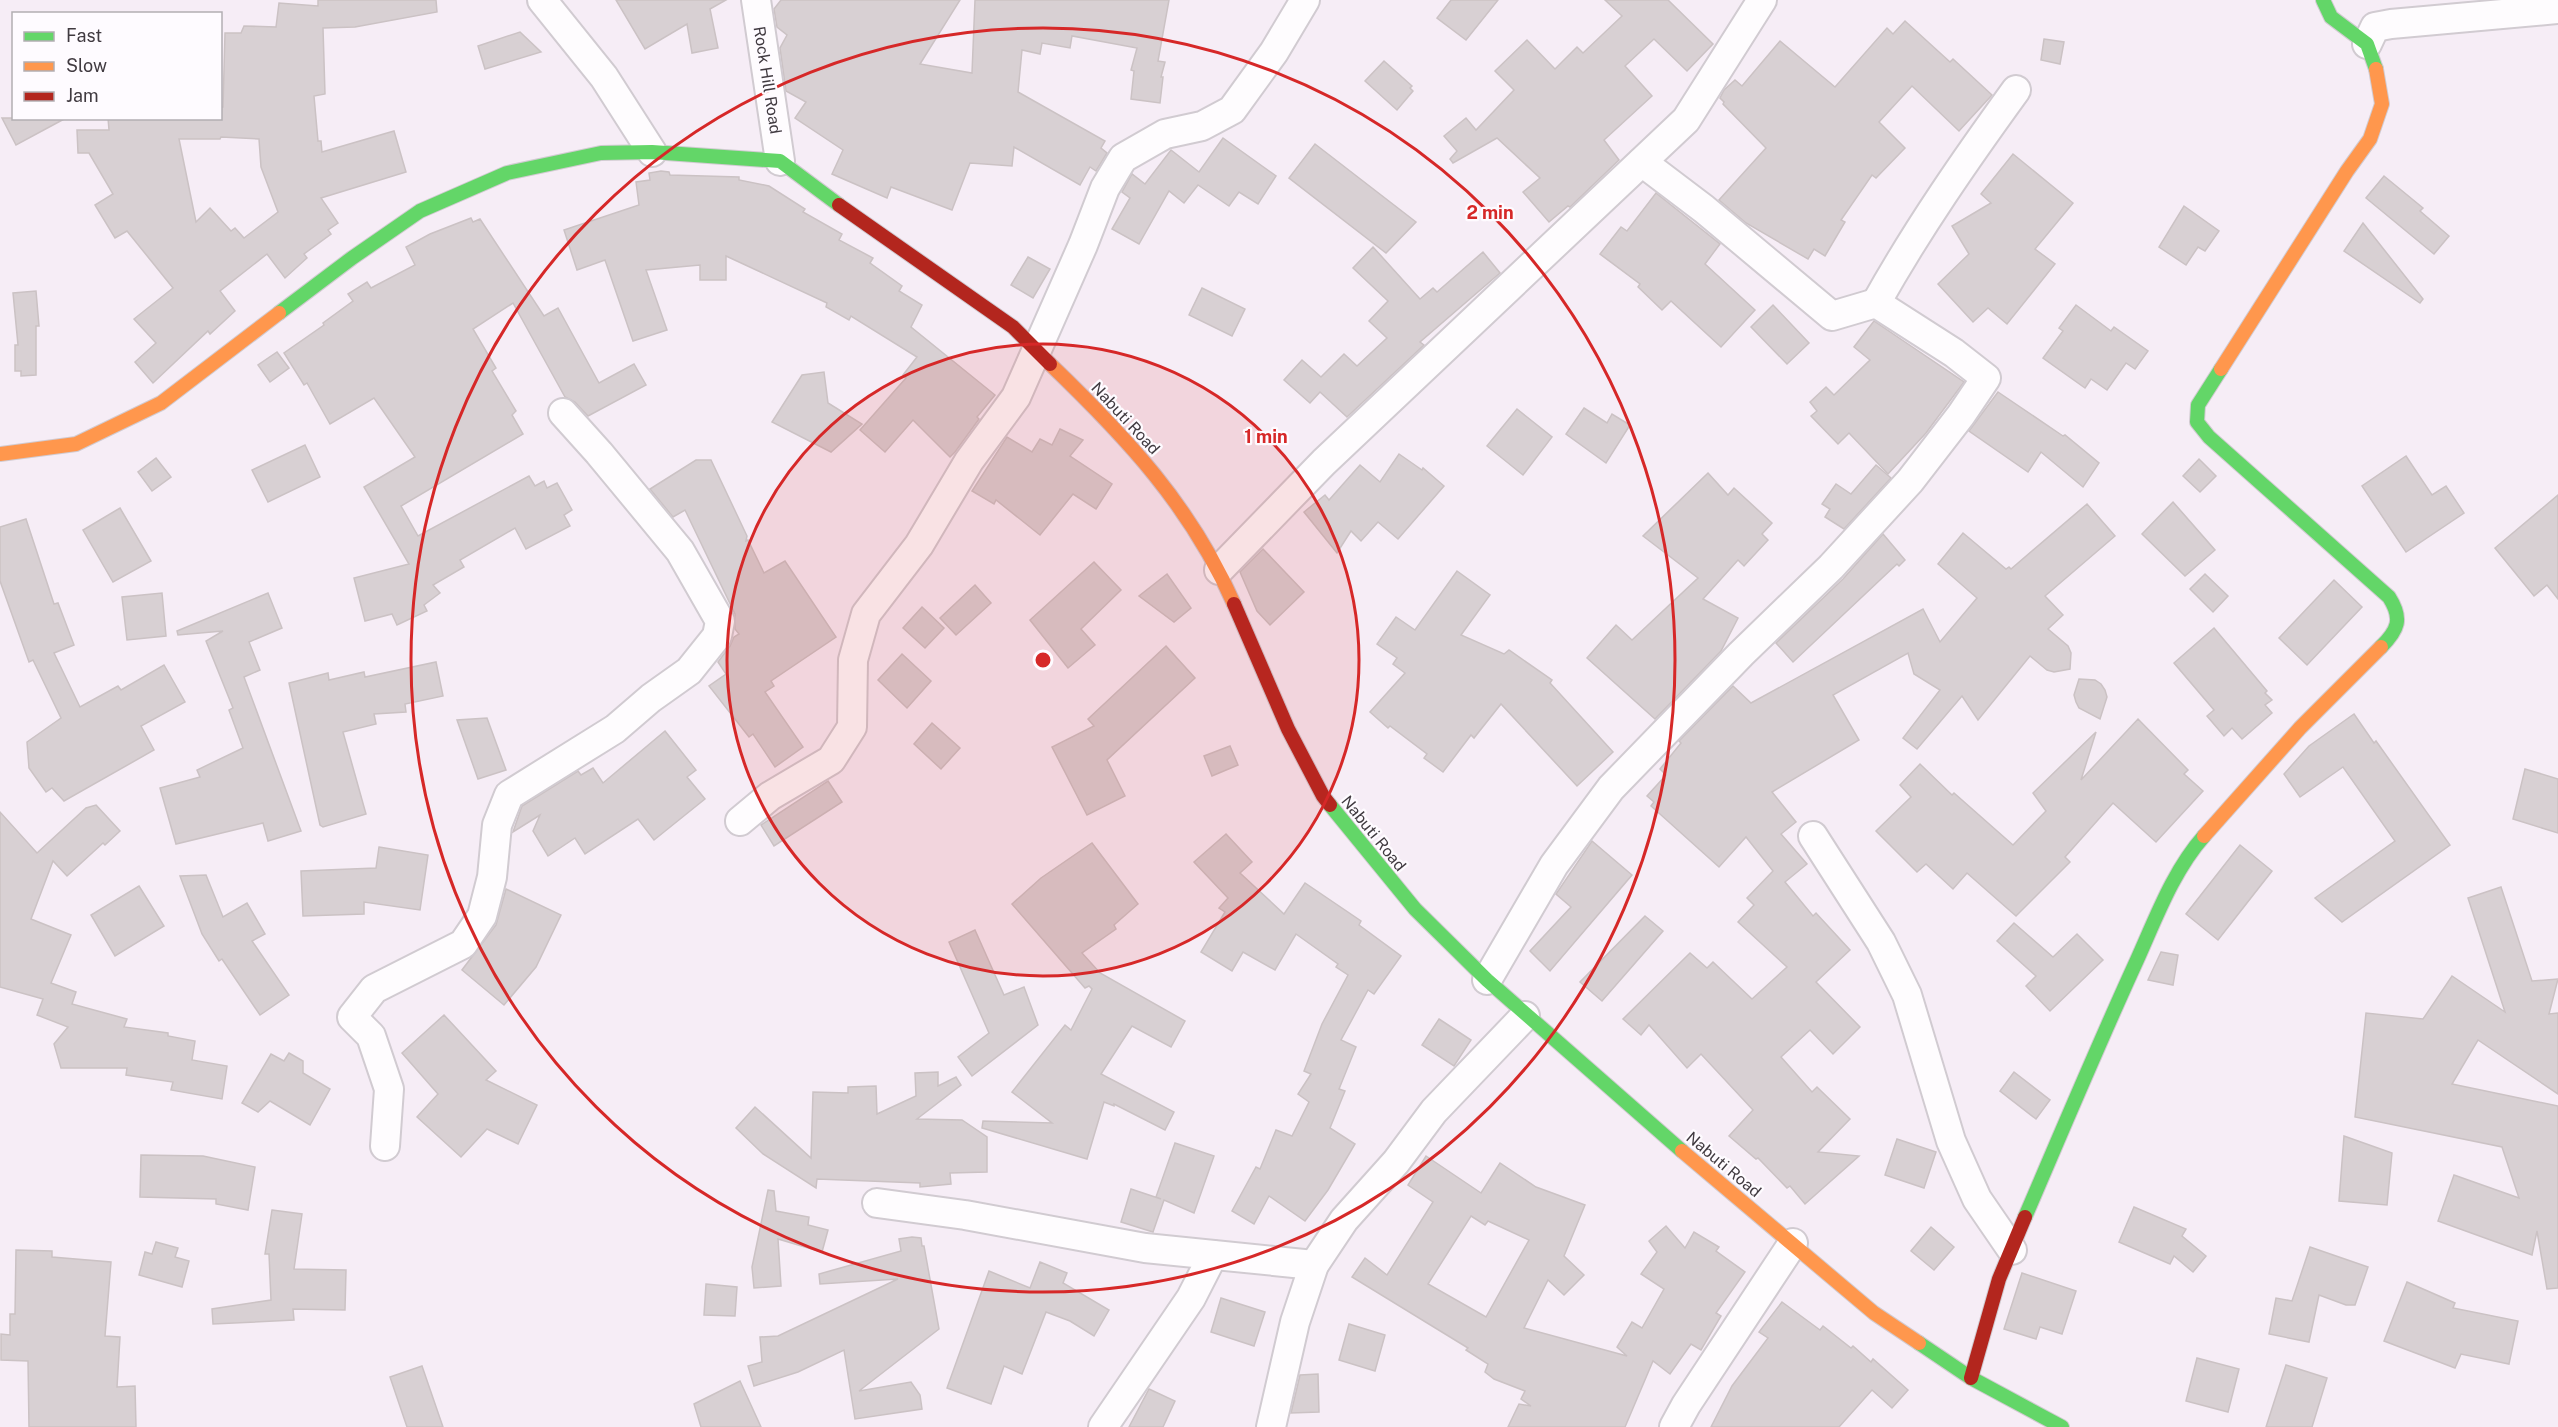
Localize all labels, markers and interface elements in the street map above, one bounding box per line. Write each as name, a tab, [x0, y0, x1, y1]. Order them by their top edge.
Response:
legend	[12, 12, 222, 120]
text: Fast	[66, 25, 102, 46]
street label: Rock Hill Road	[750, 25, 785, 135]
text: Slow	[66, 55, 107, 76]
text: Jam	[66, 85, 99, 106]
text: 2 min	[1466, 202, 1514, 223]
street label: Nabuti Road	[1087, 378, 1164, 458]
text: 1 min	[1244, 426, 1288, 447]
centre of rings	[1033, 650, 1053, 670]
street label: Nabuti Road	[1337, 792, 1410, 875]
street label: Nabuti Road	[1682, 1128, 1765, 1201]

